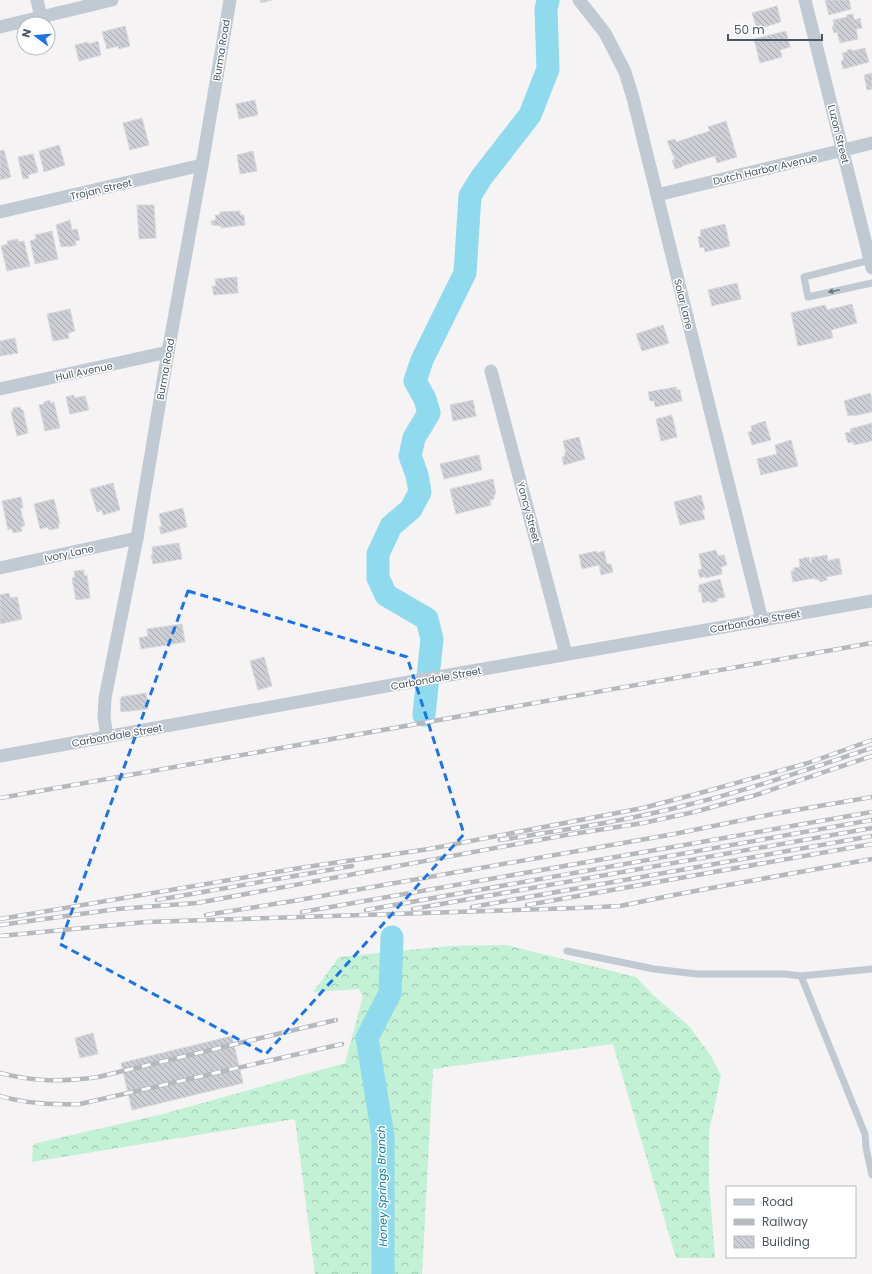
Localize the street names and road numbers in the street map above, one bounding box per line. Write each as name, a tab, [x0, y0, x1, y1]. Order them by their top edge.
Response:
street label: Burma Road	[209, 18, 234, 82]
street label: Luzon Street	[824, 103, 853, 165]
street label: Dutch Harbor Avenue	[711, 150, 819, 189]
street label: Trojan Street	[69, 175, 134, 204]
street label: Solar Lane	[670, 277, 697, 331]
street label: Burma Road	[153, 337, 178, 401]
street label: Hull Avenue	[54, 358, 114, 385]
street label: Yancy Street	[513, 480, 544, 545]
street label: Ivory Lane	[43, 541, 95, 566]
street label: Carbondale Street	[709, 606, 802, 637]
street label: Carbondale Street	[390, 663, 483, 694]
street label: Carbondale Street	[71, 720, 164, 751]

